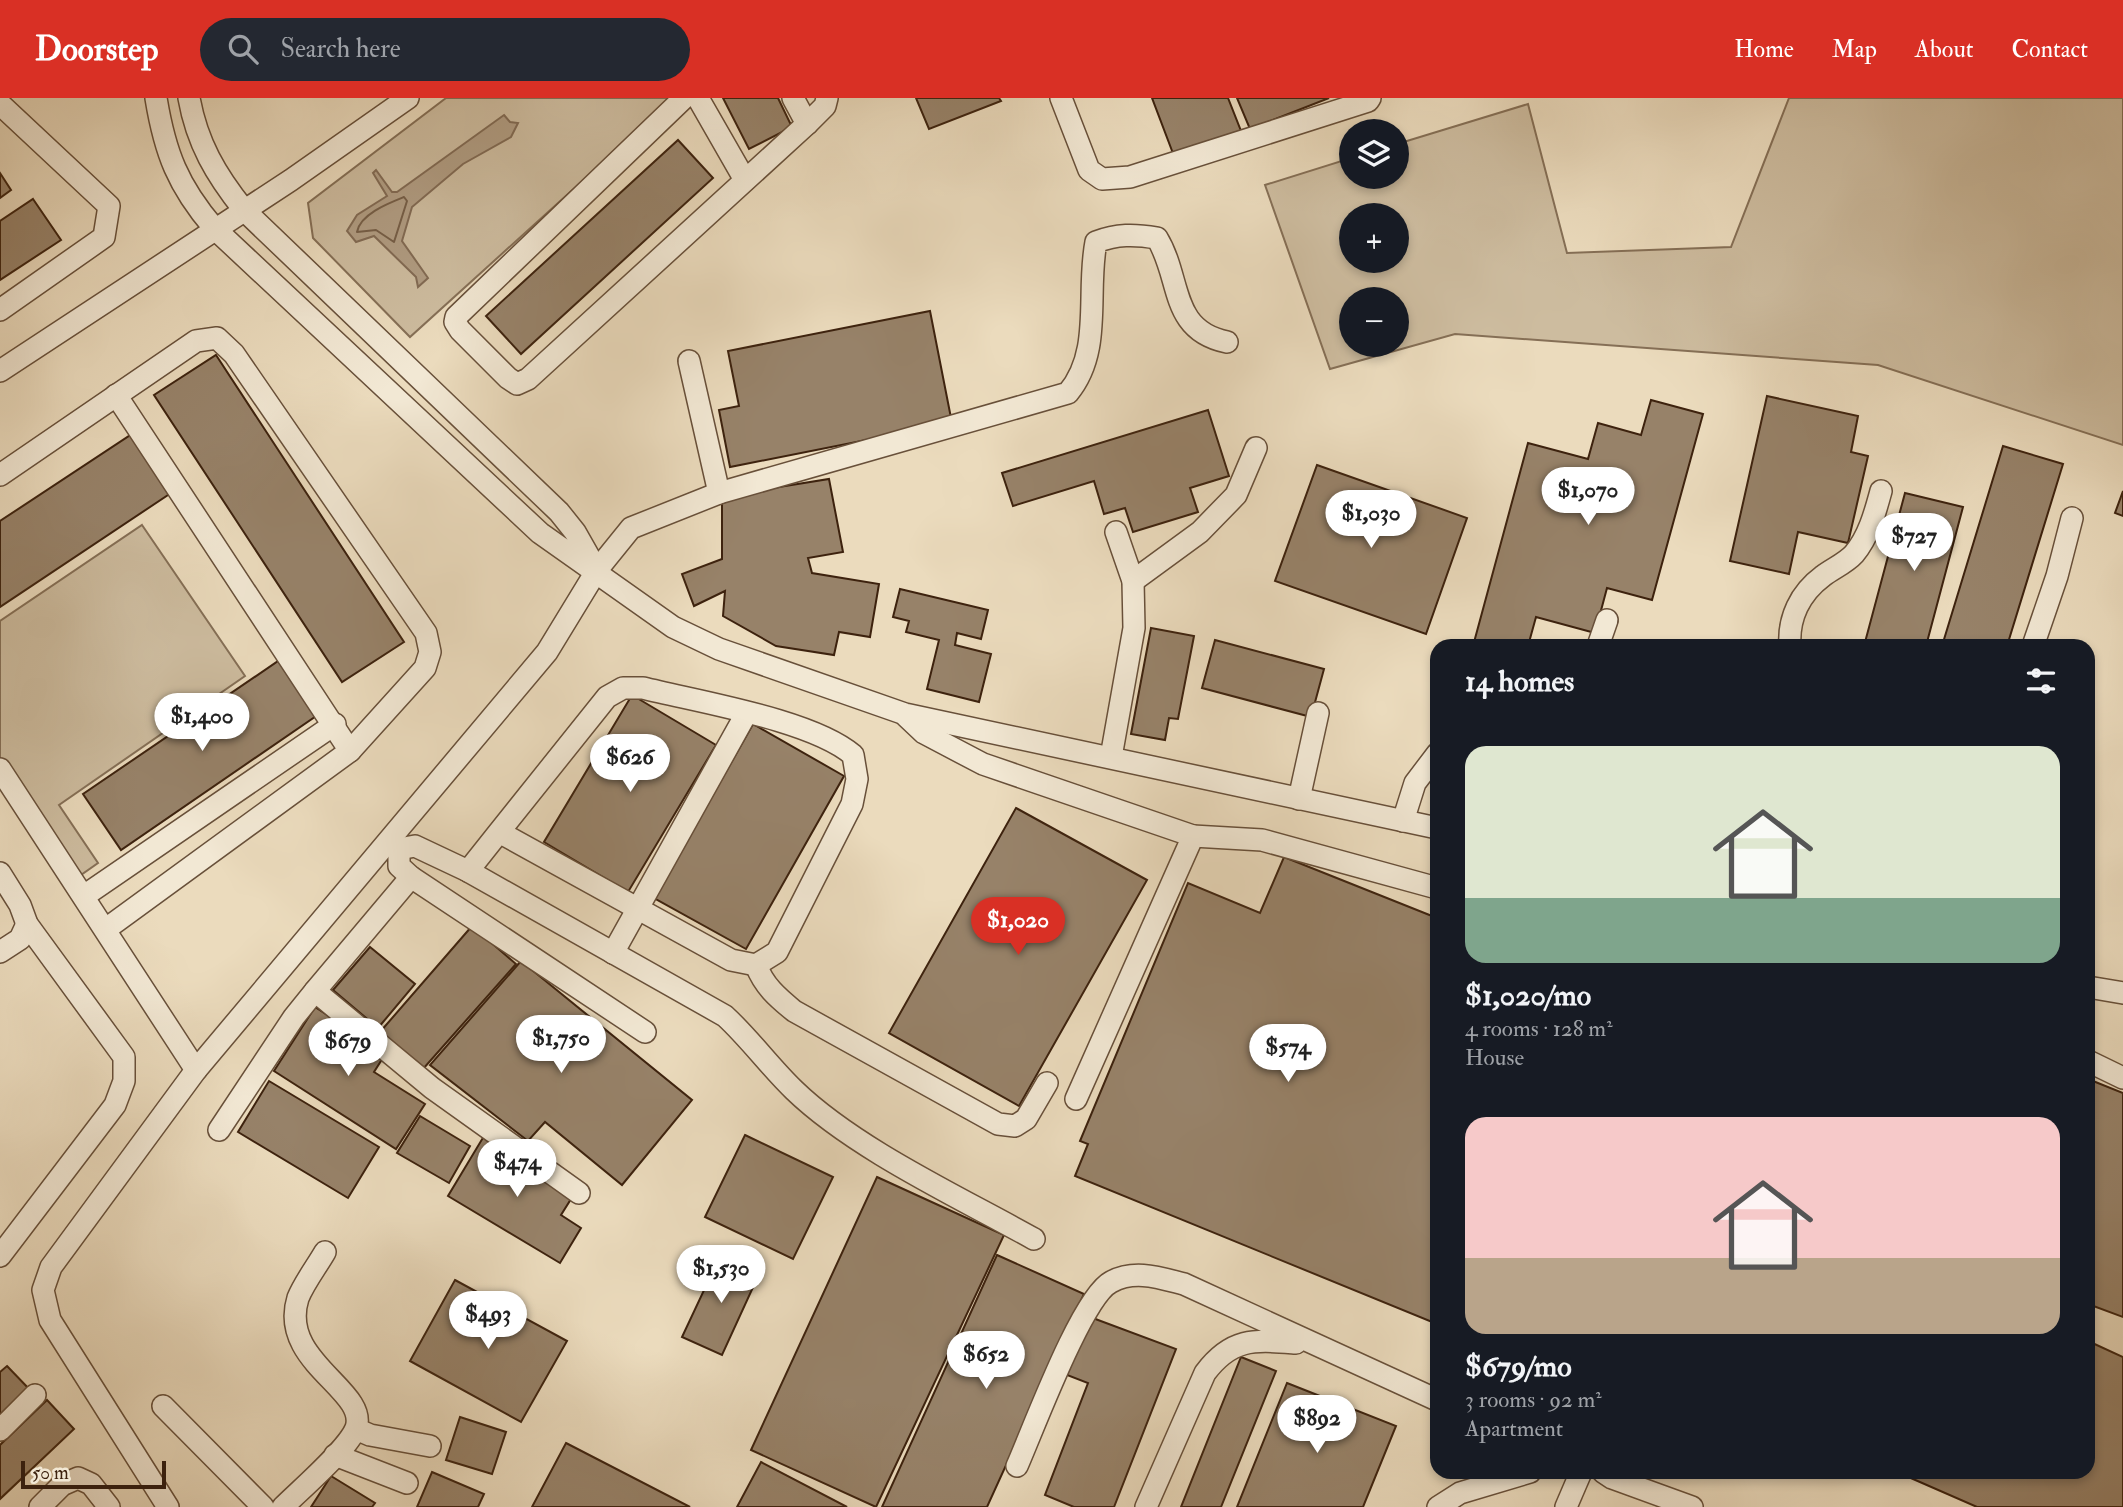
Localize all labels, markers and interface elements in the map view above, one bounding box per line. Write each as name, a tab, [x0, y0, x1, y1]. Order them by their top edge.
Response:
search box	[200, 18, 690, 81]
text: Doorstep	[35, 29, 158, 70]
icon: search	[224, 30, 262, 68]
text: Search here	[280, 33, 401, 65]
text: Home	[1734, 34, 1794, 65]
text: Map	[1832, 34, 1877, 65]
text: About	[1915, 34, 1974, 65]
text: Contact	[2012, 34, 2088, 65]
map controls	[1339, 119, 1409, 357]
button: layers	[1339, 119, 1409, 189]
button: +	[1339, 203, 1409, 273]
button: −	[1339, 287, 1409, 357]
pin: $1,070	[1531, 468, 1645, 527]
text: $1,070	[1558, 475, 1618, 504]
pin: $1,030	[1314, 490, 1428, 550]
text: $1,030	[1341, 498, 1401, 527]
pin: $727	[1873, 514, 1955, 573]
text: $727	[1891, 521, 1937, 550]
icon: filters	[2022, 662, 2060, 700]
text: 14 homes	[1465, 663, 1574, 700]
pin: $1,400	[145, 694, 259, 753]
text: $1,400	[170, 701, 234, 730]
pin: $626	[589, 734, 671, 794]
text: $626	[606, 742, 654, 771]
icon: home	[1700, 791, 1826, 917]
pin: $1,020	[961, 898, 1075, 957]
text: $1,020	[987, 905, 1049, 934]
text: $1,020/mo	[1465, 977, 1591, 1014]
text: 4 rooms · 128 m²	[1465, 1014, 1613, 1043]
pin: $1,750	[504, 1016, 618, 1075]
pin: $679	[307, 1018, 389, 1078]
text: $1,750	[532, 1023, 590, 1052]
pin: $574	[1247, 1024, 1329, 1084]
text: $679	[325, 1026, 371, 1055]
text: $574	[1265, 1032, 1311, 1061]
text: House	[1465, 1043, 1524, 1072]
pin: $474	[476, 1140, 558, 1199]
text: $474	[493, 1147, 541, 1176]
icon: home	[1700, 1162, 1826, 1288]
pin: $1,530	[664, 1246, 778, 1305]
text: $1,530	[692, 1253, 750, 1282]
pin: $493	[447, 1292, 529, 1351]
text: $493	[465, 1299, 511, 1328]
pin: $652	[945, 1332, 1027, 1391]
text: $652	[963, 1339, 1009, 1368]
text: $679/mo	[1465, 1348, 1572, 1385]
text: 3 rooms · 92 m²	[1465, 1385, 1602, 1414]
pin: $892	[1276, 1396, 1358, 1455]
text: $892	[1293, 1403, 1341, 1432]
text: Apartment	[1465, 1414, 1563, 1443]
scale bar	[21, 1458, 166, 1490]
text: 50 m	[32, 1461, 69, 1485]

